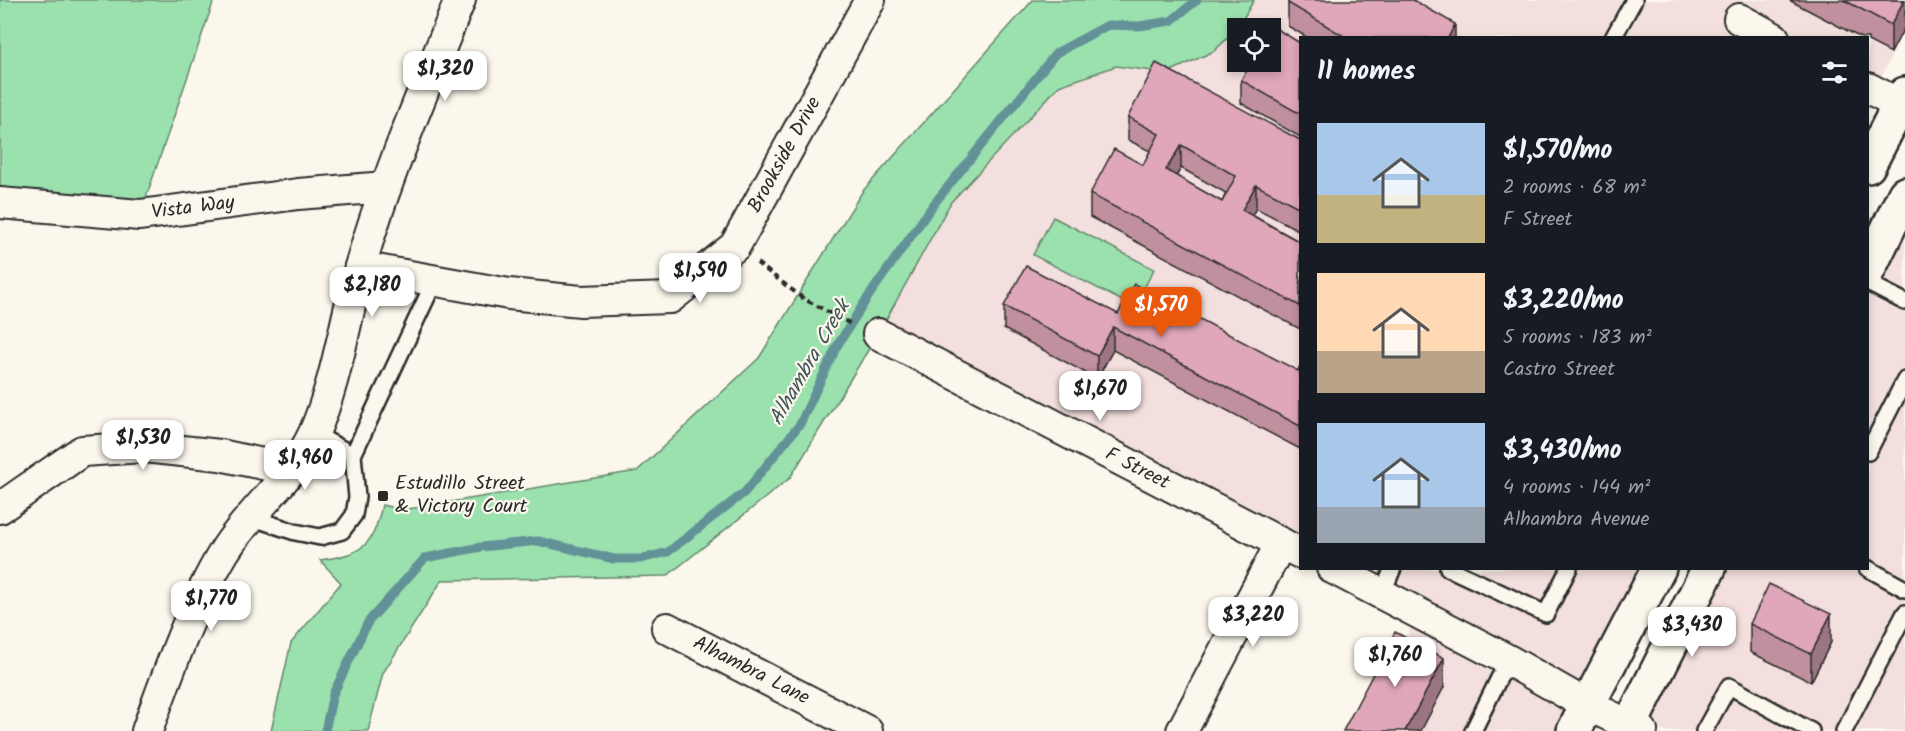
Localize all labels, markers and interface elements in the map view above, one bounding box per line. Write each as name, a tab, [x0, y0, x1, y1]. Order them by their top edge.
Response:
map controls	[1227, 18, 1281, 72]
button: locate	[1227, 18, 1281, 72]
pin: $1,320	[396, 51, 494, 102]
text: 11 homes	[1317, 51, 1415, 93]
text: $1,320	[417, 54, 473, 86]
icon: filters	[1818, 56, 1851, 89]
street label: Brookside Drive	[740, 91, 830, 219]
text: $1,570/mo	[1503, 130, 1612, 172]
icon: home	[1365, 147, 1437, 219]
text: 2 rooms · 68 m²	[1503, 172, 1646, 204]
street label: Vista Way	[150, 187, 237, 229]
text: F Street	[1503, 204, 1572, 236]
pin: $1,590	[651, 253, 749, 304]
text: $1,590	[673, 256, 727, 288]
pin: $2,180	[323, 267, 421, 318]
text: $2,180	[344, 270, 400, 302]
text: $3,220/mo	[1503, 280, 1624, 322]
pin: $1,570	[1112, 287, 1210, 338]
text: $1,570	[1135, 290, 1187, 322]
water label: Alhambra Creek	[761, 291, 861, 432]
icon: home	[1365, 297, 1437, 369]
text: 5 rooms · 183 m²	[1503, 322, 1652, 354]
text: Castro Street	[1503, 354, 1615, 386]
pin: $1,670	[1051, 371, 1149, 422]
text: $1,670	[1073, 374, 1127, 406]
pin: $1,530	[94, 420, 192, 471]
text: $1,530	[116, 423, 170, 455]
text: $3,430/mo	[1503, 430, 1622, 472]
street label: F Street	[1099, 439, 1175, 499]
pin: $1,960	[256, 440, 354, 491]
text: $1,960	[278, 443, 332, 475]
icon: home	[1365, 447, 1437, 519]
place label: Estudillo Street & Victory Court	[395, 468, 527, 523]
text: 4 rooms · 144 m²	[1503, 472, 1650, 504]
marker: Estudillo Street & Victory Court	[376, 489, 390, 503]
text: Alhambra Avenue	[1503, 504, 1649, 536]
pin: $1,770	[162, 581, 260, 632]
text: $1,770	[185, 584, 237, 616]
pin: $3,220	[1204, 597, 1302, 648]
text: $3,220	[1222, 600, 1284, 632]
pin: $3,430	[1643, 607, 1741, 658]
text: $3,430	[1662, 610, 1722, 642]
street label: Alhambra Lane	[687, 628, 815, 714]
pin: $1,760	[1346, 637, 1444, 688]
text: $1,760	[1368, 640, 1422, 672]

